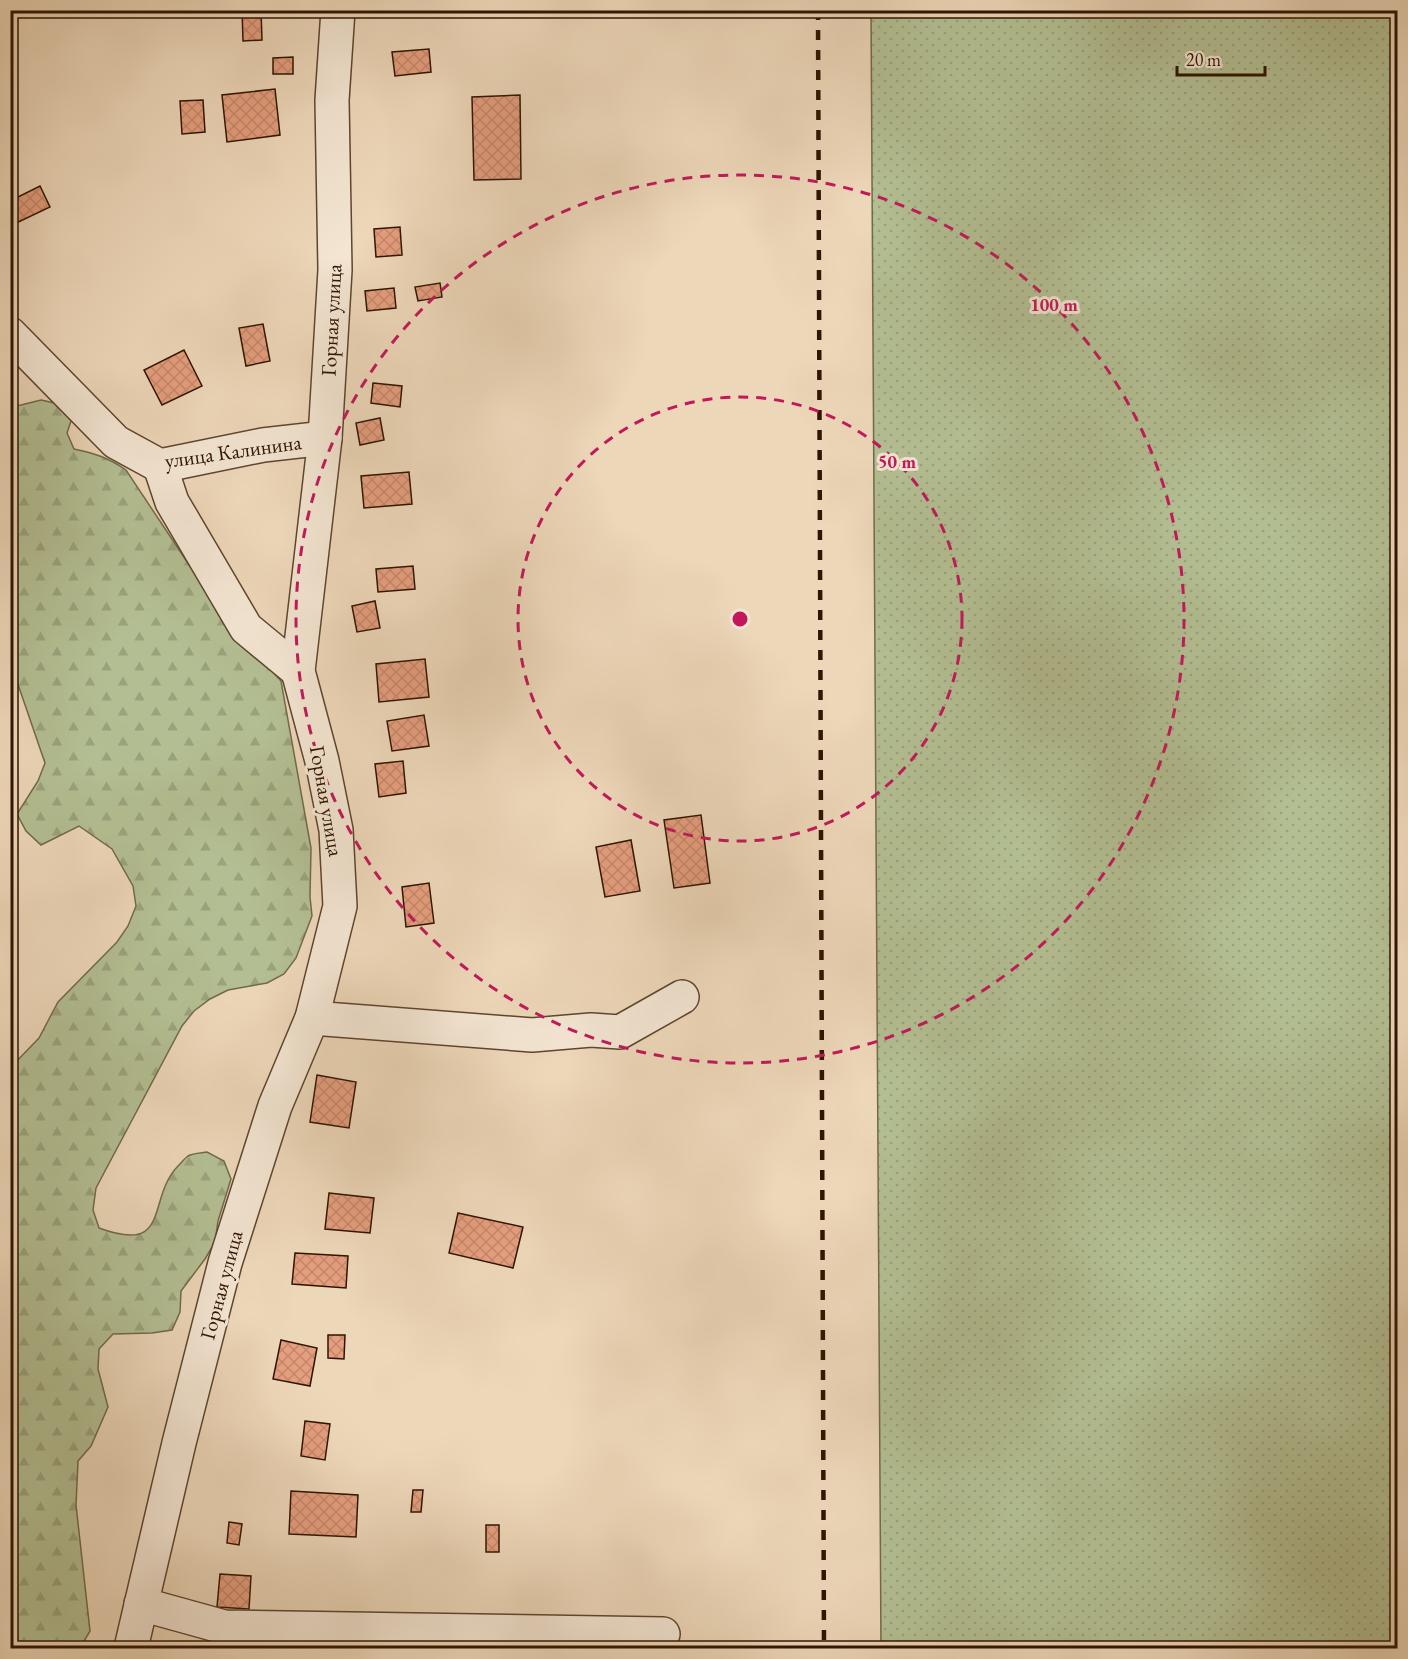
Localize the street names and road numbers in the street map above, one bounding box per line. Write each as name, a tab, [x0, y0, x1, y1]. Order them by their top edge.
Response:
street label: Горная улица	[315, 263, 347, 377]
street label: улица Калинина	[163, 428, 304, 474]
street label: Горная улица	[304, 743, 350, 859]
street label: Горная улица	[193, 1227, 249, 1343]

